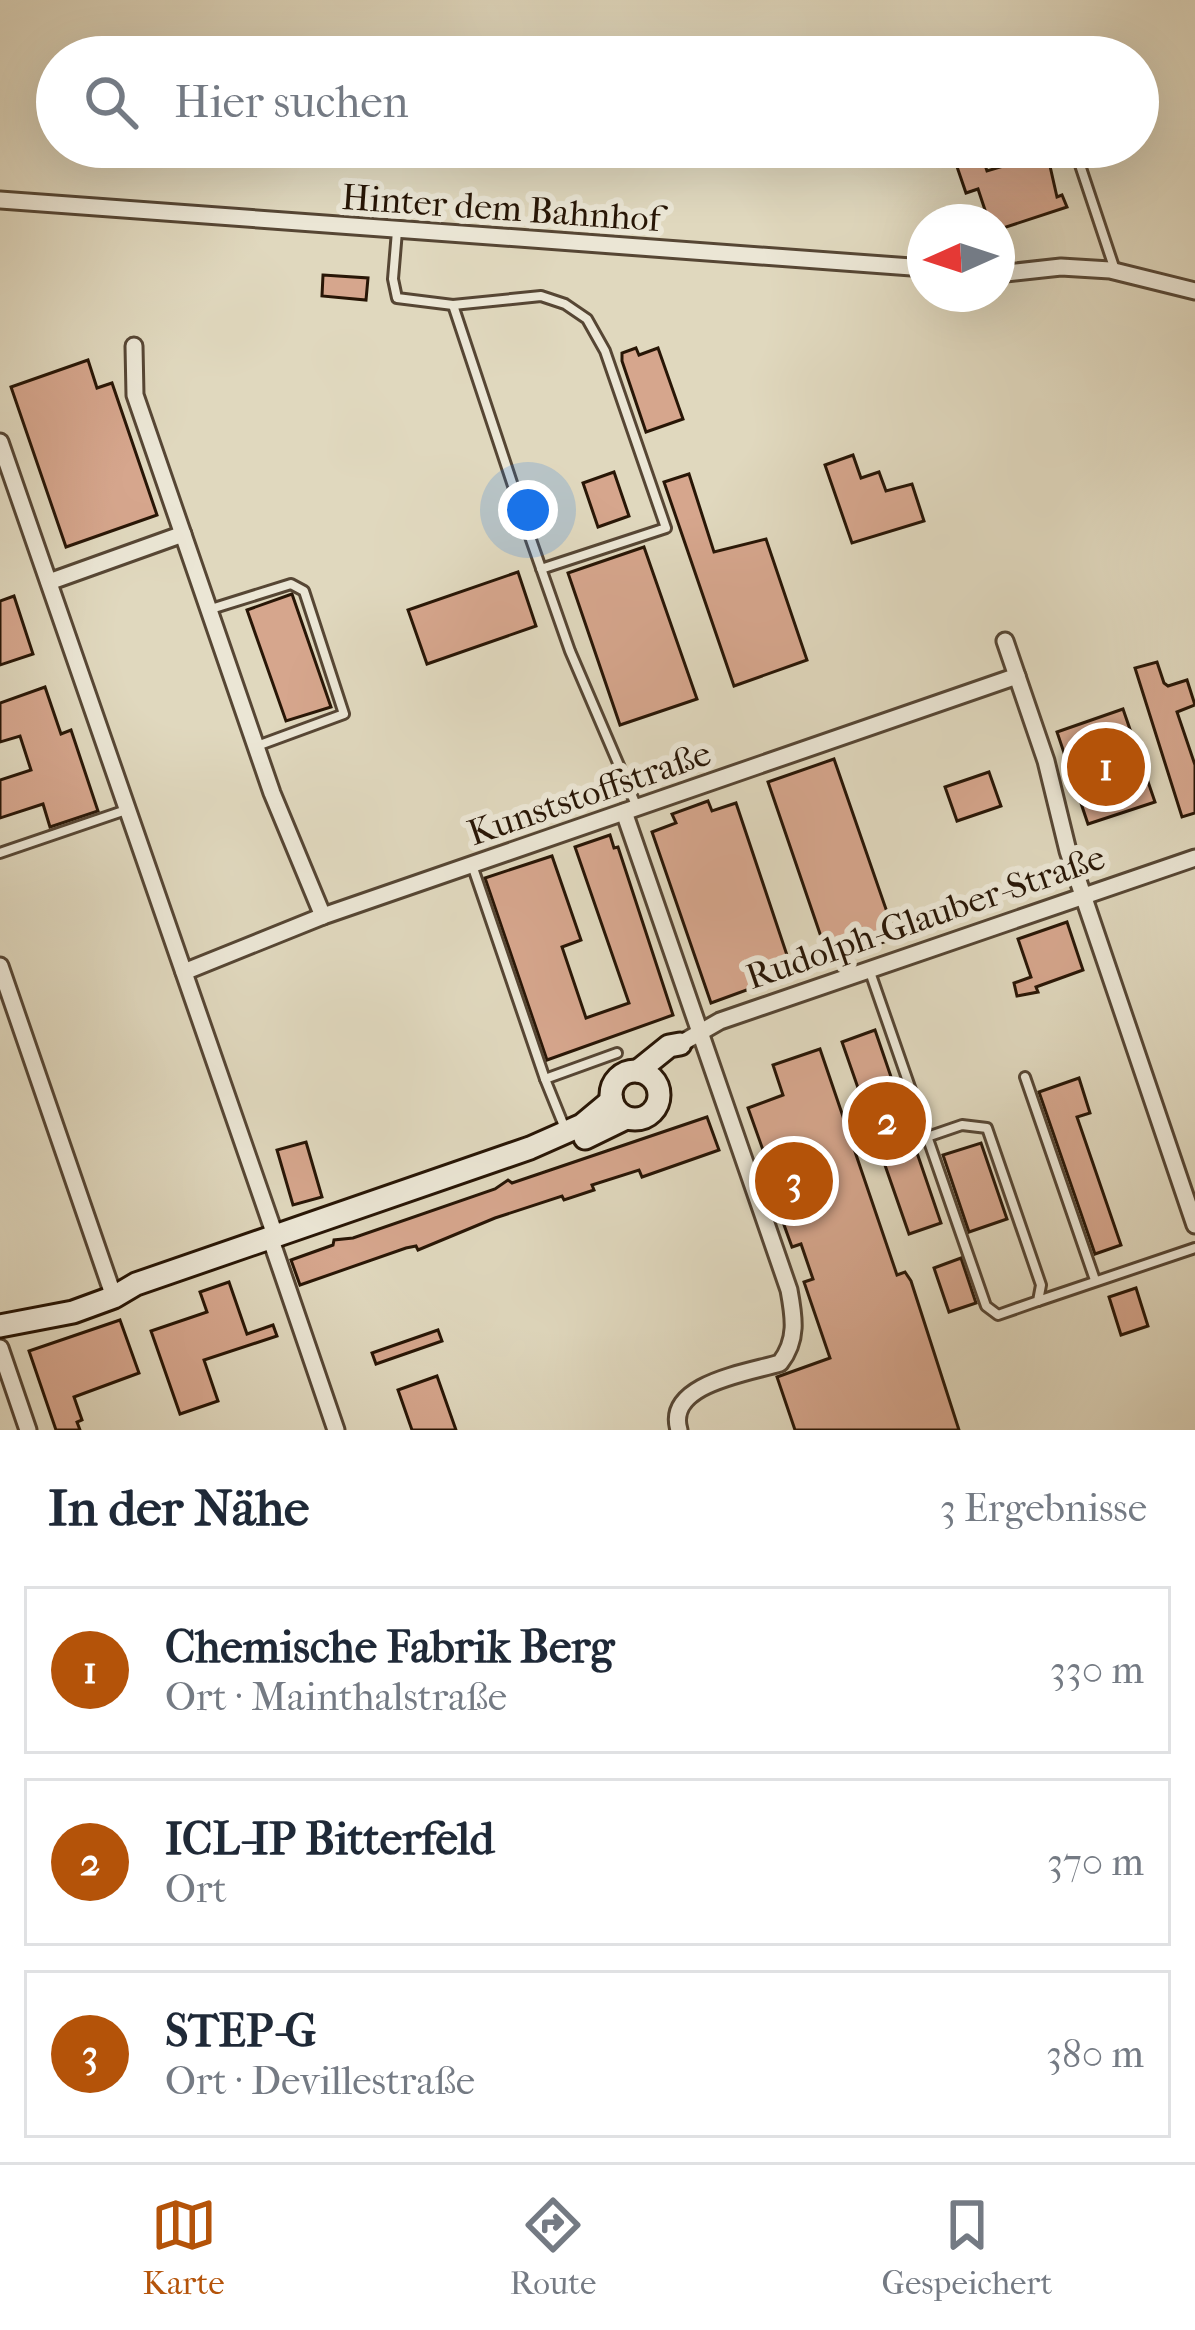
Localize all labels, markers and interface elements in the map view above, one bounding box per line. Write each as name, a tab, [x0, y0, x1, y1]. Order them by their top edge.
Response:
search box	[36, 36, 1159, 168]
icon: search	[78, 69, 144, 135]
text: Hier suchen	[174, 76, 409, 129]
street label: Hinter dem Bahnhof	[340, 176, 669, 241]
north arrow	[907, 204, 1015, 312]
your location	[498, 480, 558, 540]
pin: 1	[1067, 722, 1145, 812]
street label: Kunststoffstraße	[462, 732, 716, 854]
street label: Rudolph-Glauber-Straße	[740, 836, 1110, 998]
pin: 2	[848, 1076, 926, 1166]
pin: 3	[755, 1136, 833, 1226]
text: In der Nähe	[48, 1478, 309, 1538]
text: 3 Ergebnisse	[940, 1485, 1147, 1531]
text: Chemische Fabrik Berg	[165, 1621, 614, 1674]
text: 1	[83, 1647, 97, 1693]
text: 330 m	[1050, 1647, 1144, 1693]
text: Ort · Mainthalstraße	[165, 1674, 507, 1720]
text: ICL-IP Bitterfeld	[165, 1813, 494, 1866]
text: 2	[80, 1839, 100, 1885]
text: 370 m	[1047, 1839, 1144, 1885]
text: Ort	[165, 1866, 227, 1912]
text: STEP-G	[165, 2005, 317, 2058]
text: 3	[82, 2031, 98, 2077]
text: 380 m	[1046, 2031, 1144, 2077]
text: Ort · Devillestraße	[165, 2058, 475, 2104]
tab: Karte	[143, 2192, 225, 2303]
tab: Route	[510, 2192, 596, 2303]
tab: Gespeichert	[882, 2192, 1052, 2303]

